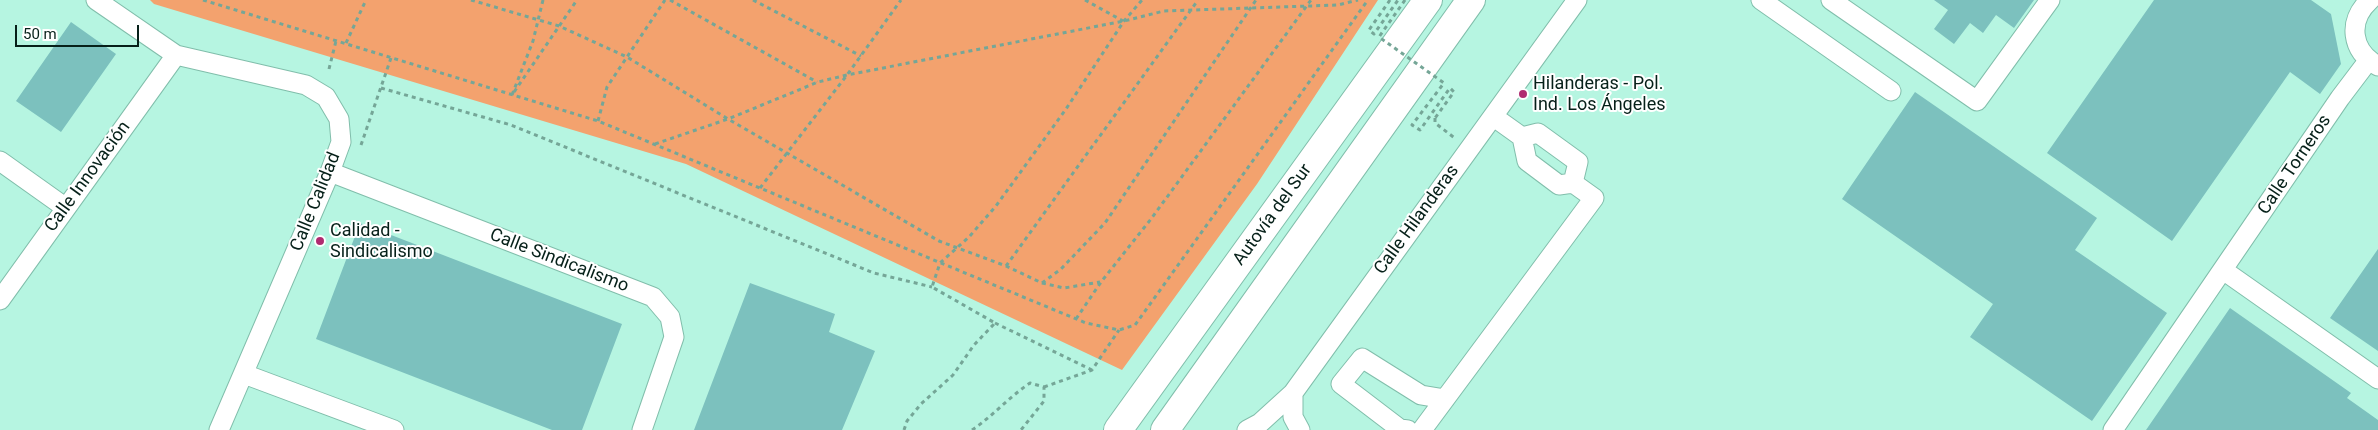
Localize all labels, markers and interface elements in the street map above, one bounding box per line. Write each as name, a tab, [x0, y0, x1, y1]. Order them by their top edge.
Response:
scale bar	[18, 15, 141, 47]
text: 50 m	[23, 25, 57, 43]
place label: Hilanderas - Pol. Ind. Los Ángeles	[1533, 73, 1665, 116]
marker: Hilanderas - Pol. Ind. Los Ángeles	[1517, 88, 1529, 100]
street label: Calle Torneros	[2254, 111, 2336, 219]
street label: Calle Innovación	[41, 117, 135, 237]
street label: Calle Calidad	[286, 149, 346, 255]
street label: Autovía del Sur	[1229, 160, 1317, 270]
street label: Calle Hilanderas	[1370, 161, 1464, 279]
place label: Calidad - Sindicalismo	[330, 220, 433, 262]
street label: Calle Sindicalismo	[486, 225, 632, 297]
marker: Calidad - Sindicalismo	[314, 235, 326, 247]

